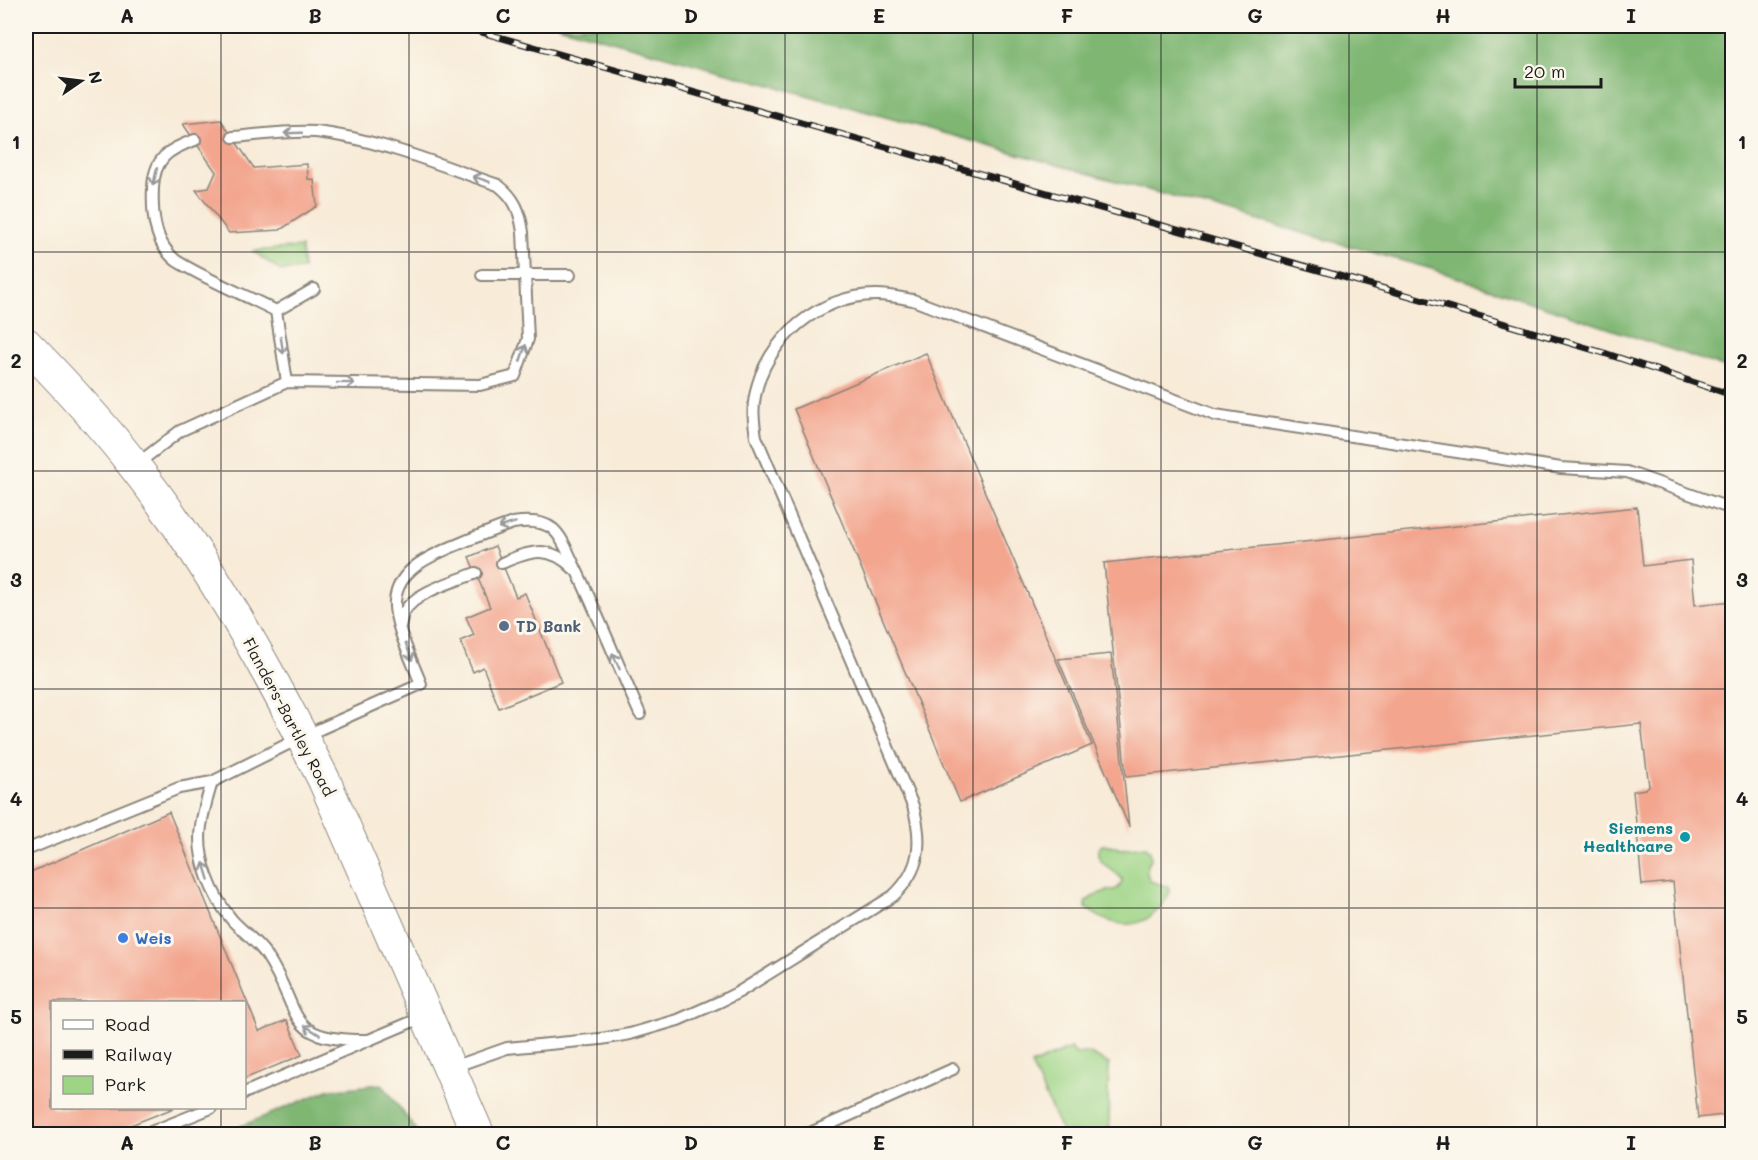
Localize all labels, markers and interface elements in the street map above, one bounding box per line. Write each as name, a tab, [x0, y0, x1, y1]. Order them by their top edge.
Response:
text: A	[120, 2, 134, 28]
text: B	[308, 2, 322, 28]
text: C	[496, 2, 511, 28]
text: D	[684, 2, 698, 28]
text: E	[873, 2, 885, 28]
text: F	[1061, 2, 1074, 28]
text: G	[1247, 2, 1263, 28]
text: H	[1435, 2, 1451, 28]
text: I	[1626, 2, 1636, 28]
north arrow	[51, 51, 111, 111]
scale bar	[1515, 51, 1600, 89]
text: 20 m	[1524, 59, 1565, 83]
text: N	[84, 69, 108, 86]
one-way arrow	[284, 127, 304, 138]
text: 1	[12, 128, 20, 154]
text: 1	[1738, 128, 1746, 154]
one-way arrow	[149, 167, 160, 187]
one-way arrow	[472, 173, 491, 184]
one-way arrow	[276, 334, 287, 354]
one-way arrow	[519, 344, 530, 363]
text: 2	[10, 347, 22, 373]
text: 2	[1736, 347, 1748, 373]
one-way arrow	[335, 377, 355, 389]
one-way arrow	[498, 520, 517, 531]
text: 3	[10, 566, 22, 592]
text: 3	[1736, 566, 1748, 592]
place label: TD Bank	[516, 615, 581, 636]
marker: TD Bank	[497, 619, 511, 633]
street label: Flanders-Bartley Road	[239, 634, 340, 800]
one-way arrow	[404, 642, 415, 660]
one-way arrow	[610, 652, 622, 670]
text: 4	[10, 785, 23, 811]
text: 4	[1736, 785, 1749, 811]
place label: Siemens Healthcare	[1583, 817, 1673, 856]
marker: Siemens Healthcare	[1678, 830, 1692, 844]
one-way arrow	[200, 862, 211, 881]
place label: Weis	[135, 927, 172, 948]
marker: Weis	[116, 931, 130, 945]
legend	[51, 1001, 246, 1109]
text: 5	[10, 1003, 22, 1029]
text: 5	[1736, 1003, 1748, 1029]
text: Road	[105, 1012, 150, 1036]
one-way arrow	[304, 1024, 321, 1036]
text: Railway	[105, 1042, 172, 1066]
text: Park	[105, 1072, 146, 1096]
text: A	[120, 1129, 134, 1155]
text: B	[308, 1129, 322, 1155]
text: C	[496, 1129, 511, 1155]
text: D	[684, 1129, 698, 1155]
text: E	[873, 1129, 885, 1155]
text: F	[1061, 1129, 1074, 1155]
text: G	[1247, 1129, 1263, 1155]
text: H	[1435, 1129, 1451, 1155]
text: I	[1626, 1129, 1636, 1155]

